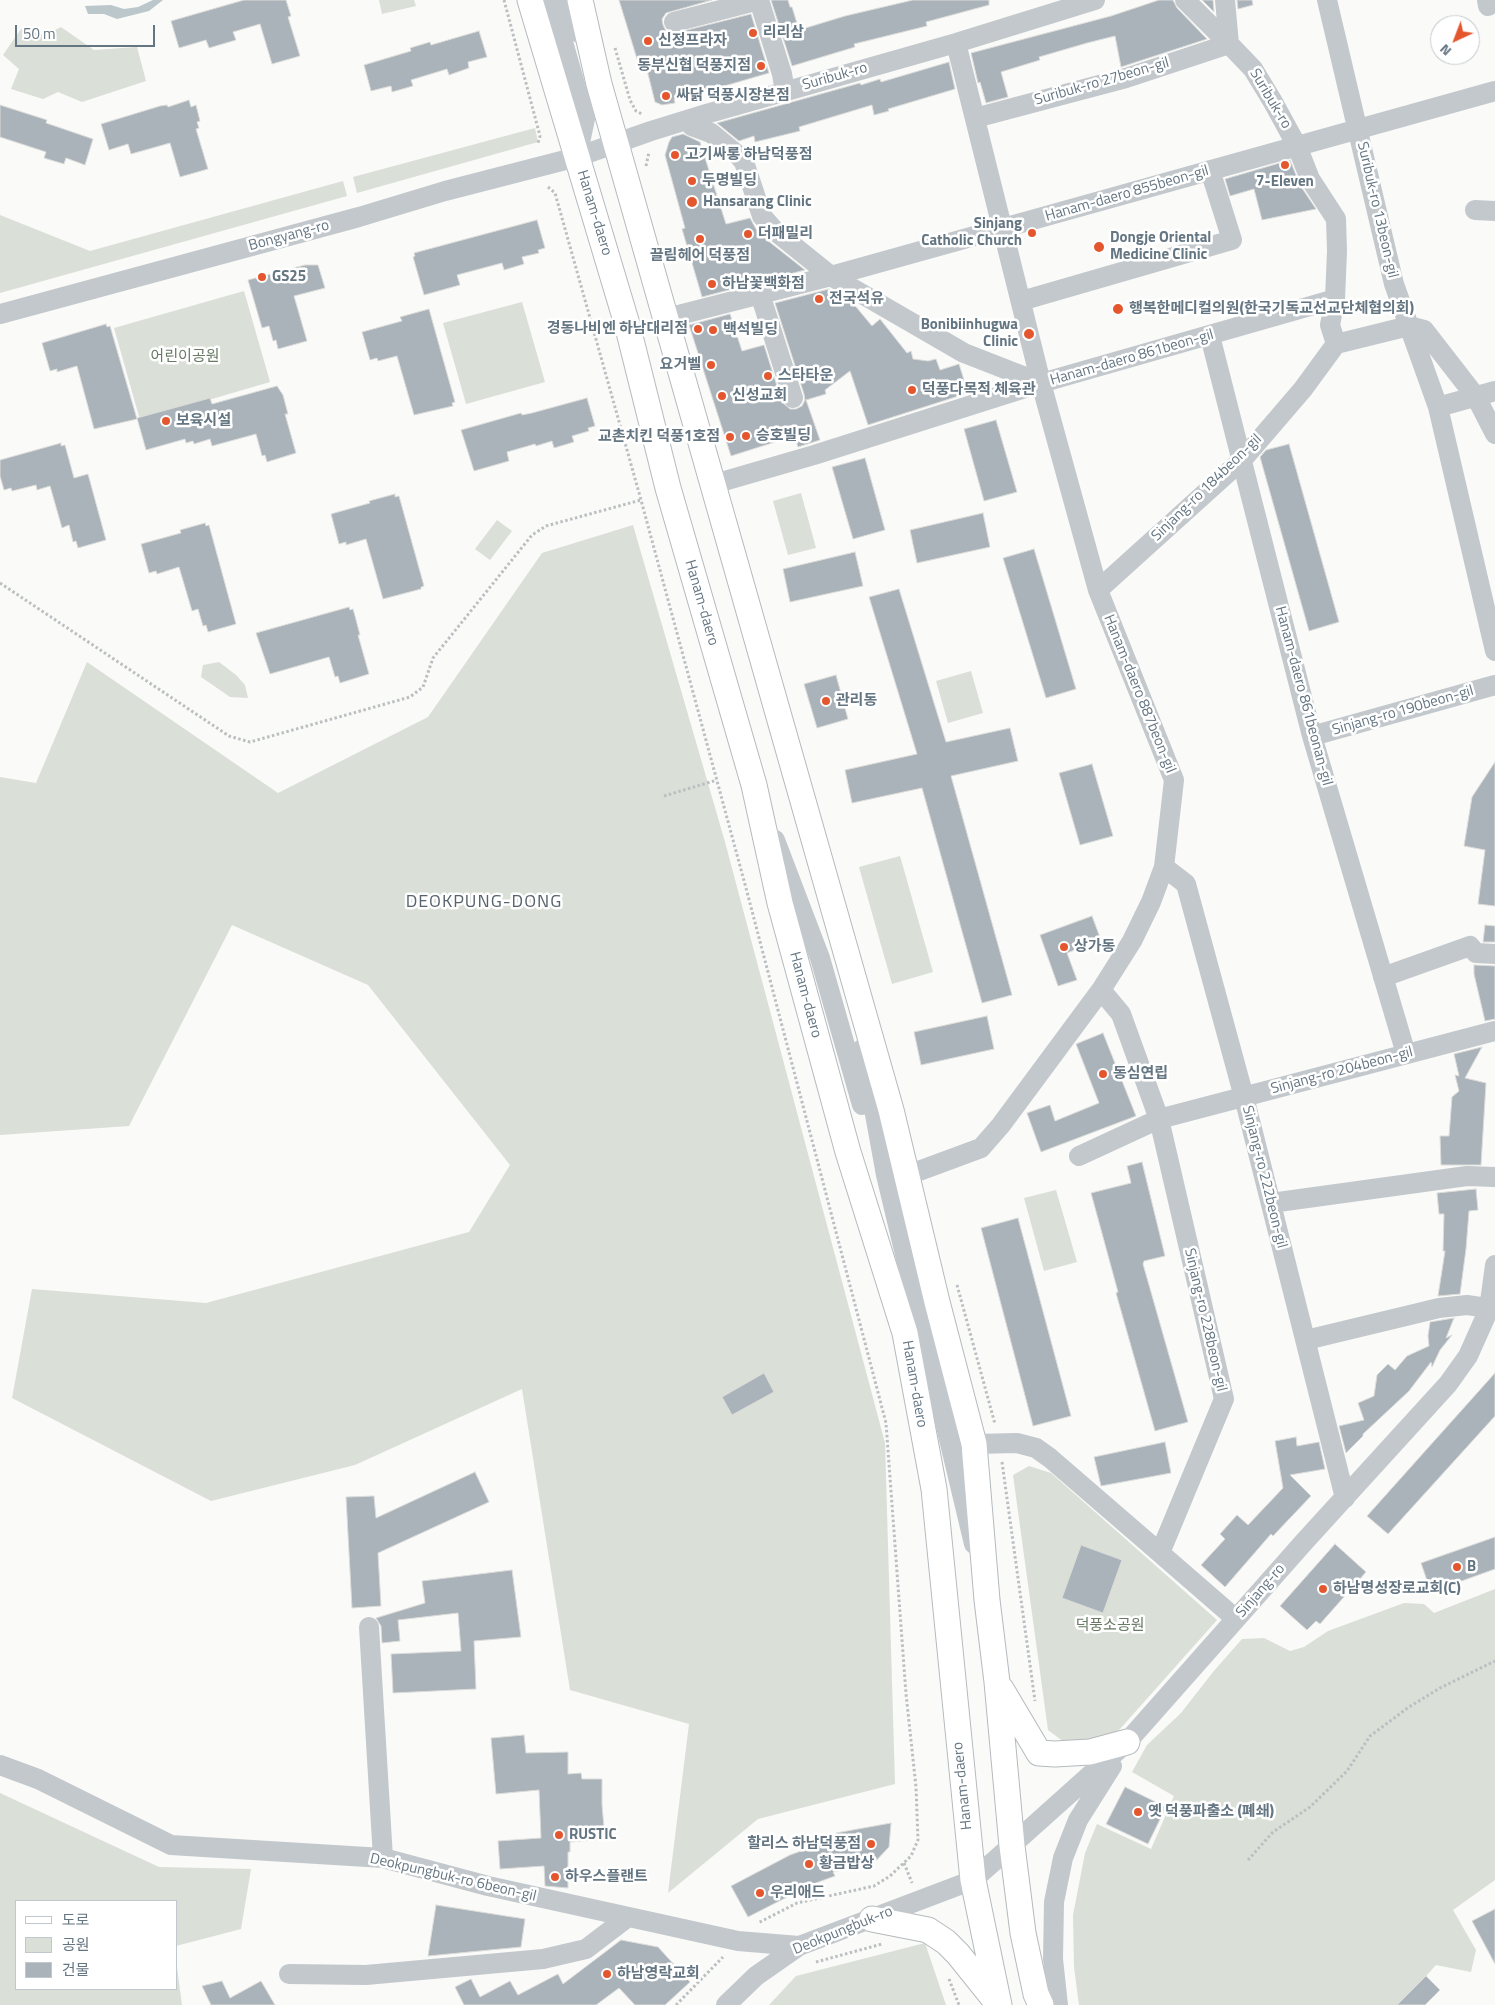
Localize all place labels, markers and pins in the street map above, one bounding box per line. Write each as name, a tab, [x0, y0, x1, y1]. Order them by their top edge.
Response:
place label: 리리삼	[763, 24, 804, 42]
marker: 리리삼	[747, 27, 759, 39]
place label: 신정프라자	[658, 32, 727, 50]
marker: 신정프라자	[642, 35, 654, 47]
place label: 동부신협 덕풍지점	[637, 57, 751, 75]
marker: 동부신협 덕풍지점	[755, 60, 767, 72]
place label: 싸닭 덕풍시장본점	[676, 87, 790, 105]
marker: 싸닭 덕풍시장본점	[660, 90, 672, 102]
place label: 고기싸롱 하남덕풍점	[685, 146, 812, 164]
marker: 고기싸롱 하남덕풍점	[669, 149, 681, 161]
marker: 7-Eleven	[1279, 159, 1291, 171]
place label: 두명빌딩	[702, 172, 757, 190]
place label: 7-Eleven	[1256, 173, 1314, 191]
marker: 두명빌딩	[686, 175, 698, 187]
place label: Hansarang Clinic	[703, 193, 812, 211]
marker: Hansarang Clinic	[685, 195, 699, 209]
place label: Sinjang Catholic Church	[921, 215, 1022, 250]
place label: 더패밀리	[758, 225, 813, 243]
marker: Sinjang Catholic Church	[1026, 227, 1038, 239]
marker: 더패밀리	[742, 228, 754, 240]
place label: Dongje Oriental Medicine Clinic	[1110, 229, 1211, 264]
marker: 끌림헤어 덕풍점	[694, 233, 706, 245]
marker: Dongje Oriental Medicine Clinic	[1092, 240, 1106, 254]
place label: 끌림헤어 덕풍점	[650, 247, 750, 265]
place label: GS25	[272, 268, 306, 286]
marker: GS25	[256, 271, 268, 283]
place label: 하남꽃백화점	[722, 275, 805, 293]
marker: 하남꽃백화점	[706, 278, 718, 290]
place label: 전국석유	[829, 290, 884, 308]
marker: 전국석유	[813, 293, 825, 305]
place label: 행복한메디컬의원(한국기독교선교단체협의회)	[1129, 300, 1414, 318]
marker: 행복한메디컬의원(한국기독교선교단체협의회)	[1111, 302, 1125, 316]
place label: Bonibiinhugwa Clinic	[921, 316, 1018, 351]
place label: 경동나비엔 하남대리점	[547, 320, 688, 338]
place label: 백석빌딩	[723, 321, 778, 339]
marker: 경동나비엔 하남대리점	[692, 323, 704, 335]
marker: 백석빌딩	[707, 324, 719, 336]
marker: Bonibiinhugwa Clinic	[1022, 327, 1036, 341]
place label: 요거벨	[660, 356, 701, 374]
marker: 요거벨	[705, 359, 717, 371]
place label: 스타타운	[778, 367, 833, 385]
marker: 스타타운	[762, 370, 774, 382]
place label: 덕풍다목적 체육관	[922, 381, 1036, 399]
marker: 덕풍다목적 체육관	[906, 384, 918, 396]
place label: 신성교회	[732, 387, 787, 405]
marker: 신성교회	[716, 390, 728, 402]
place label: 보육시설	[176, 412, 231, 430]
marker: 보육시설	[160, 415, 172, 427]
place label: 승호빌딩	[756, 427, 811, 445]
place label: 교촌치킨 덕풍1호점	[598, 428, 720, 446]
marker: 승호빌딩	[740, 430, 752, 442]
marker: 교촌치킨 덕풍1호점	[724, 431, 736, 443]
place label: 관리동	[836, 692, 877, 710]
marker: 관리동	[820, 695, 832, 707]
place label: 상가동	[1074, 938, 1115, 956]
marker: 상가동	[1058, 941, 1070, 953]
place label: 동심연립	[1113, 1065, 1168, 1083]
marker: 동심연립	[1097, 1068, 1109, 1080]
place label: B	[1467, 1558, 1476, 1576]
marker: B	[1451, 1561, 1463, 1573]
place label: 하남명성장로교회(C)	[1333, 1580, 1461, 1598]
marker: 하남명성장로교회(C)	[1317, 1583, 1329, 1595]
place label: 옛 덕풍파출소 (폐쇄)	[1148, 1803, 1274, 1821]
marker: 옛 덕풍파출소 (폐쇄)	[1132, 1806, 1144, 1818]
place label: RUSTIC	[569, 1826, 617, 1844]
marker: RUSTIC	[553, 1829, 565, 1841]
place label: 할리스 하남덕풍점	[747, 1835, 861, 1853]
marker: 할리스 하남덕풍점	[865, 1838, 877, 1850]
place label: 황금밥상	[819, 1855, 874, 1873]
marker: 황금밥상	[803, 1858, 815, 1870]
place label: 하우스플랜트	[565, 1868, 648, 1886]
marker: 하우스플랜트	[549, 1871, 561, 1883]
place label: 우리애드	[770, 1884, 825, 1902]
marker: 우리애드	[754, 1887, 766, 1899]
place label: 하남영락교회	[617, 1965, 700, 1983]
marker: 하남영락교회	[601, 1968, 613, 1980]

